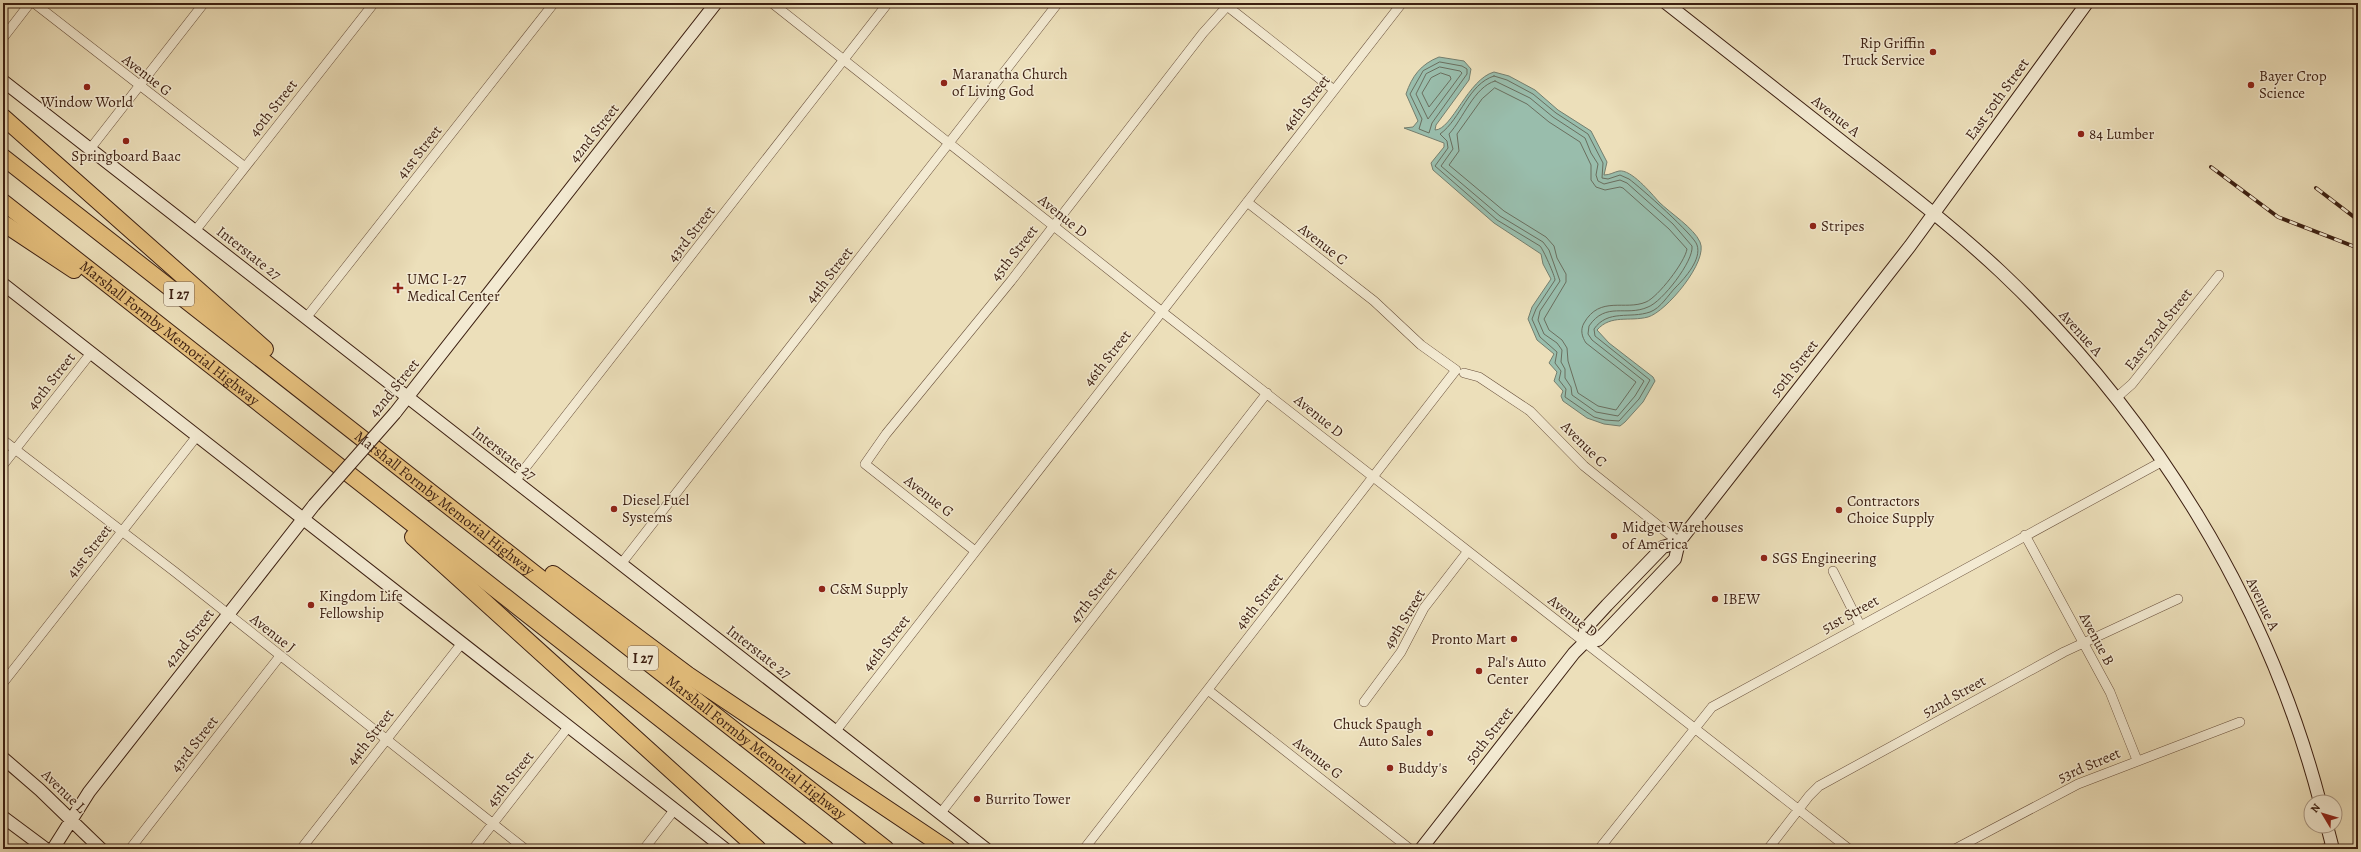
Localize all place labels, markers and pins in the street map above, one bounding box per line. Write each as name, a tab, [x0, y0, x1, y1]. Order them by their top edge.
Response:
place label: Rip Griffin Truck Service	[1843, 33, 1925, 70]
marker: Rip Griffin Truck Service	[1928, 47, 1938, 57]
place label: Maranatha Church of Living God	[952, 64, 1068, 101]
place label: Bayer Crop Science	[2259, 66, 2327, 103]
marker: Maranatha Church of Living God	[939, 78, 949, 88]
marker: Bayer Crop Science	[2246, 80, 2256, 90]
marker: Window World	[82, 82, 92, 92]
place label: Window World	[40, 92, 134, 112]
place label: 84 Lumber	[2089, 124, 2155, 144]
marker: 84 Lumber	[2076, 129, 2086, 139]
marker: Springboard Baac	[121, 136, 131, 146]
place label: Springboard Baac	[71, 146, 181, 166]
place label: Stripes	[1821, 216, 1865, 236]
marker: Stripes	[1808, 221, 1818, 231]
place label: UMC I-27 Medical Center	[407, 269, 500, 306]
marker: UMC I-27 Medical Center	[392, 282, 404, 294]
place label: Diesel Fuel Systems	[622, 490, 689, 527]
place label: Contractors Choice Supply	[1847, 491, 1934, 528]
marker: Diesel Fuel Systems	[609, 504, 619, 514]
marker: Contractors Choice Supply	[1834, 505, 1844, 515]
place label: Midget Warehouses of America	[1622, 517, 1743, 554]
marker: Midget Warehouses of America	[1609, 531, 1619, 541]
place label: SGS Engineering	[1772, 548, 1877, 568]
marker: SGS Engineering	[1759, 553, 1769, 563]
place label: C&M Supply	[830, 579, 908, 599]
marker: C&M Supply	[817, 584, 827, 594]
place label: Kingdom Life Fellowship	[319, 586, 403, 623]
place label: IBEW	[1723, 589, 1760, 609]
marker: IBEW	[1710, 594, 1720, 604]
marker: Kingdom Life Fellowship	[306, 600, 316, 610]
place label: Pronto Mart	[1431, 629, 1506, 649]
marker: Pronto Mart	[1509, 634, 1519, 644]
place label: Pal's Auto Center	[1487, 652, 1546, 689]
marker: Pal's Auto Center	[1474, 666, 1484, 676]
place label: Chuck Spaugh Auto Sales	[1333, 714, 1422, 751]
marker: Chuck Spaugh Auto Sales	[1425, 728, 1435, 738]
place label: Buddy's	[1398, 758, 1447, 778]
marker: Buddy's	[1385, 763, 1395, 773]
place label: Burrito Tower	[985, 789, 1071, 809]
marker: Burrito Tower	[972, 794, 982, 804]

